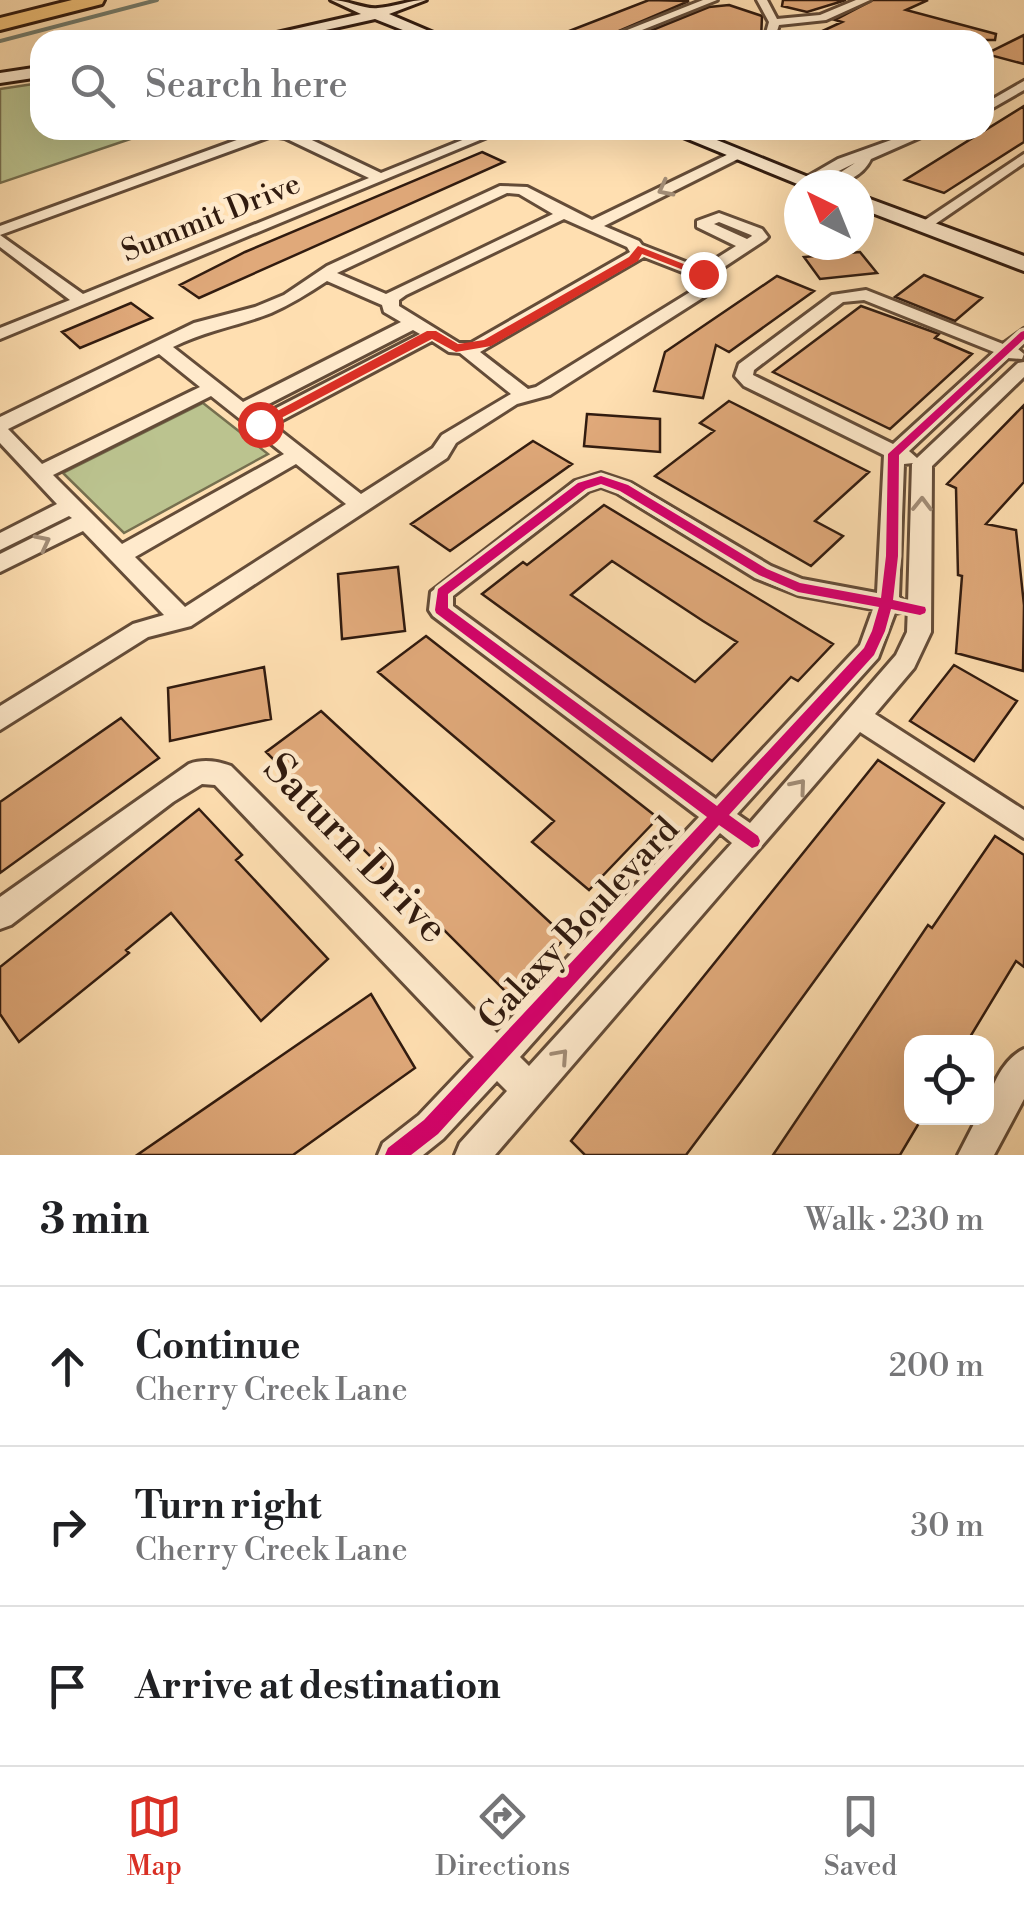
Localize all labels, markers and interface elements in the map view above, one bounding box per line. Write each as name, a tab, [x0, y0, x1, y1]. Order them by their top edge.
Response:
search box	[30, 30, 994, 140]
icon: search	[65, 58, 120, 113]
text: Search here	[145, 62, 348, 109]
street label: Summit Drive	[116, 165, 306, 271]
north arrow	[784, 170, 874, 260]
one-way arrow	[658, 177, 676, 196]
route end	[681, 252, 727, 298]
route start	[238, 402, 284, 448]
one-way arrow	[911, 495, 933, 510]
one-way arrow	[33, 534, 51, 554]
street label: Saturn Drive	[251, 743, 459, 955]
one-way arrow	[787, 780, 805, 798]
street label: Galaxy Boulevard	[469, 809, 689, 1039]
map controls	[904, 1035, 994, 1125]
button: locate	[904, 1035, 994, 1125]
one-way arrow	[549, 1050, 567, 1068]
text: 3 min	[40, 1194, 149, 1247]
text: Walk · 230 m	[804, 1200, 984, 1240]
text: Continue	[135, 1323, 300, 1370]
icon: ahead	[40, 1339, 95, 1394]
text: 200 m	[889, 1346, 984, 1386]
text: Cherry Creek Lane	[135, 1370, 408, 1410]
text: Turn right	[135, 1483, 321, 1530]
icon: right	[40, 1499, 95, 1554]
text: 30 m	[910, 1506, 984, 1546]
text: Cherry Creek Lane	[135, 1530, 408, 1570]
icon: arrive	[40, 1659, 95, 1714]
text: Arrive at destination	[135, 1663, 501, 1710]
tab: Map	[127, 1789, 182, 1884]
tab: Directions	[435, 1789, 570, 1884]
tab: Saved	[824, 1789, 897, 1884]

